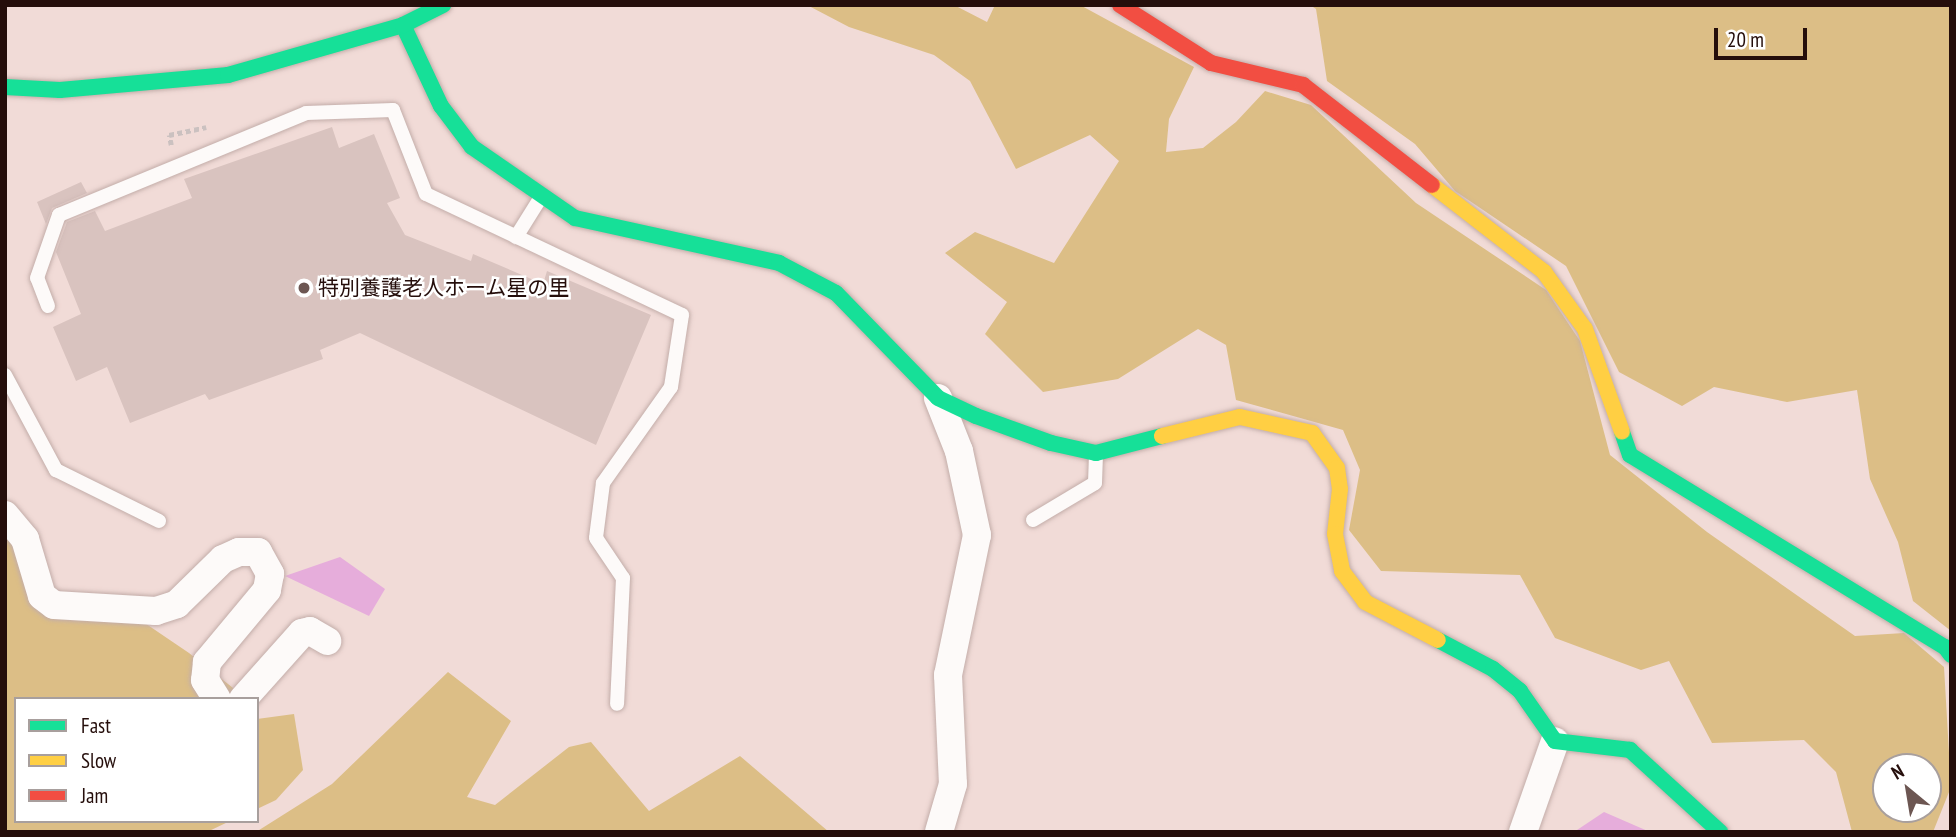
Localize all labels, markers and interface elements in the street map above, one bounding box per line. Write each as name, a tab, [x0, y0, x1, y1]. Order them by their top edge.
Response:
scale bar	[1718, 14, 1811, 58]
text: 20 m	[1727, 26, 1764, 53]
place label: 特別養護老人ホーム星の里	[318, 275, 570, 301]
marker: 特別養護老人ホーム星の里	[296, 280, 312, 296]
legend	[14, 697, 259, 823]
text: Fast	[81, 712, 111, 739]
text: Slow	[81, 747, 116, 774]
north arrow	[1872, 753, 1942, 823]
text: N	[1887, 759, 1908, 785]
text: Jam	[81, 782, 108, 809]

